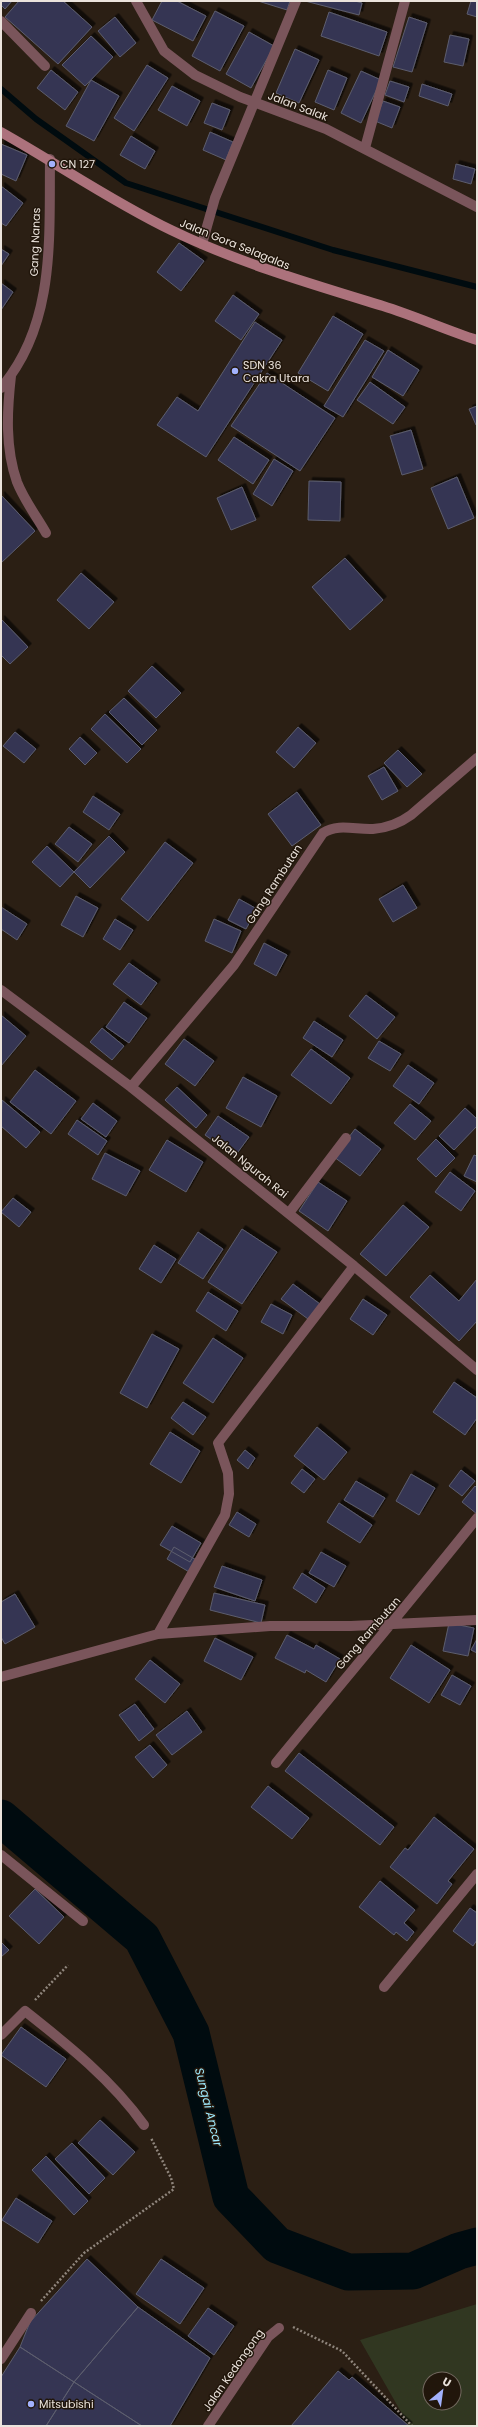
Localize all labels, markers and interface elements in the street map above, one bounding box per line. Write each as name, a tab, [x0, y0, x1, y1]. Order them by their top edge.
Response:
street label: Jalan Salak	[266, 87, 331, 125]
place label: CN 127	[60, 156, 95, 172]
marker: CN 127	[47, 159, 57, 169]
street label: Gang Nanas	[26, 207, 44, 277]
street label: Jalan Gora Selagalas	[177, 215, 293, 274]
place label: SDN 36 Cakra Utara	[243, 357, 309, 386]
marker: SDN 36 Cakra Utara	[230, 366, 240, 376]
street label: Gang Rambutan	[242, 841, 306, 927]
street label: Jalan Ngurah Rai	[208, 1130, 292, 1202]
street label: Gang Rambutan	[332, 1593, 404, 1673]
water label: Sungai Ancar	[191, 2066, 227, 2149]
street label: Jalan Kedongong	[199, 2326, 267, 2414]
north arrow	[422, 2371, 462, 2411]
text: U	[440, 2373, 454, 2391]
place label: Mitsubishi	[39, 2396, 94, 2412]
marker: Mitsubishi	[26, 2399, 36, 2409]

